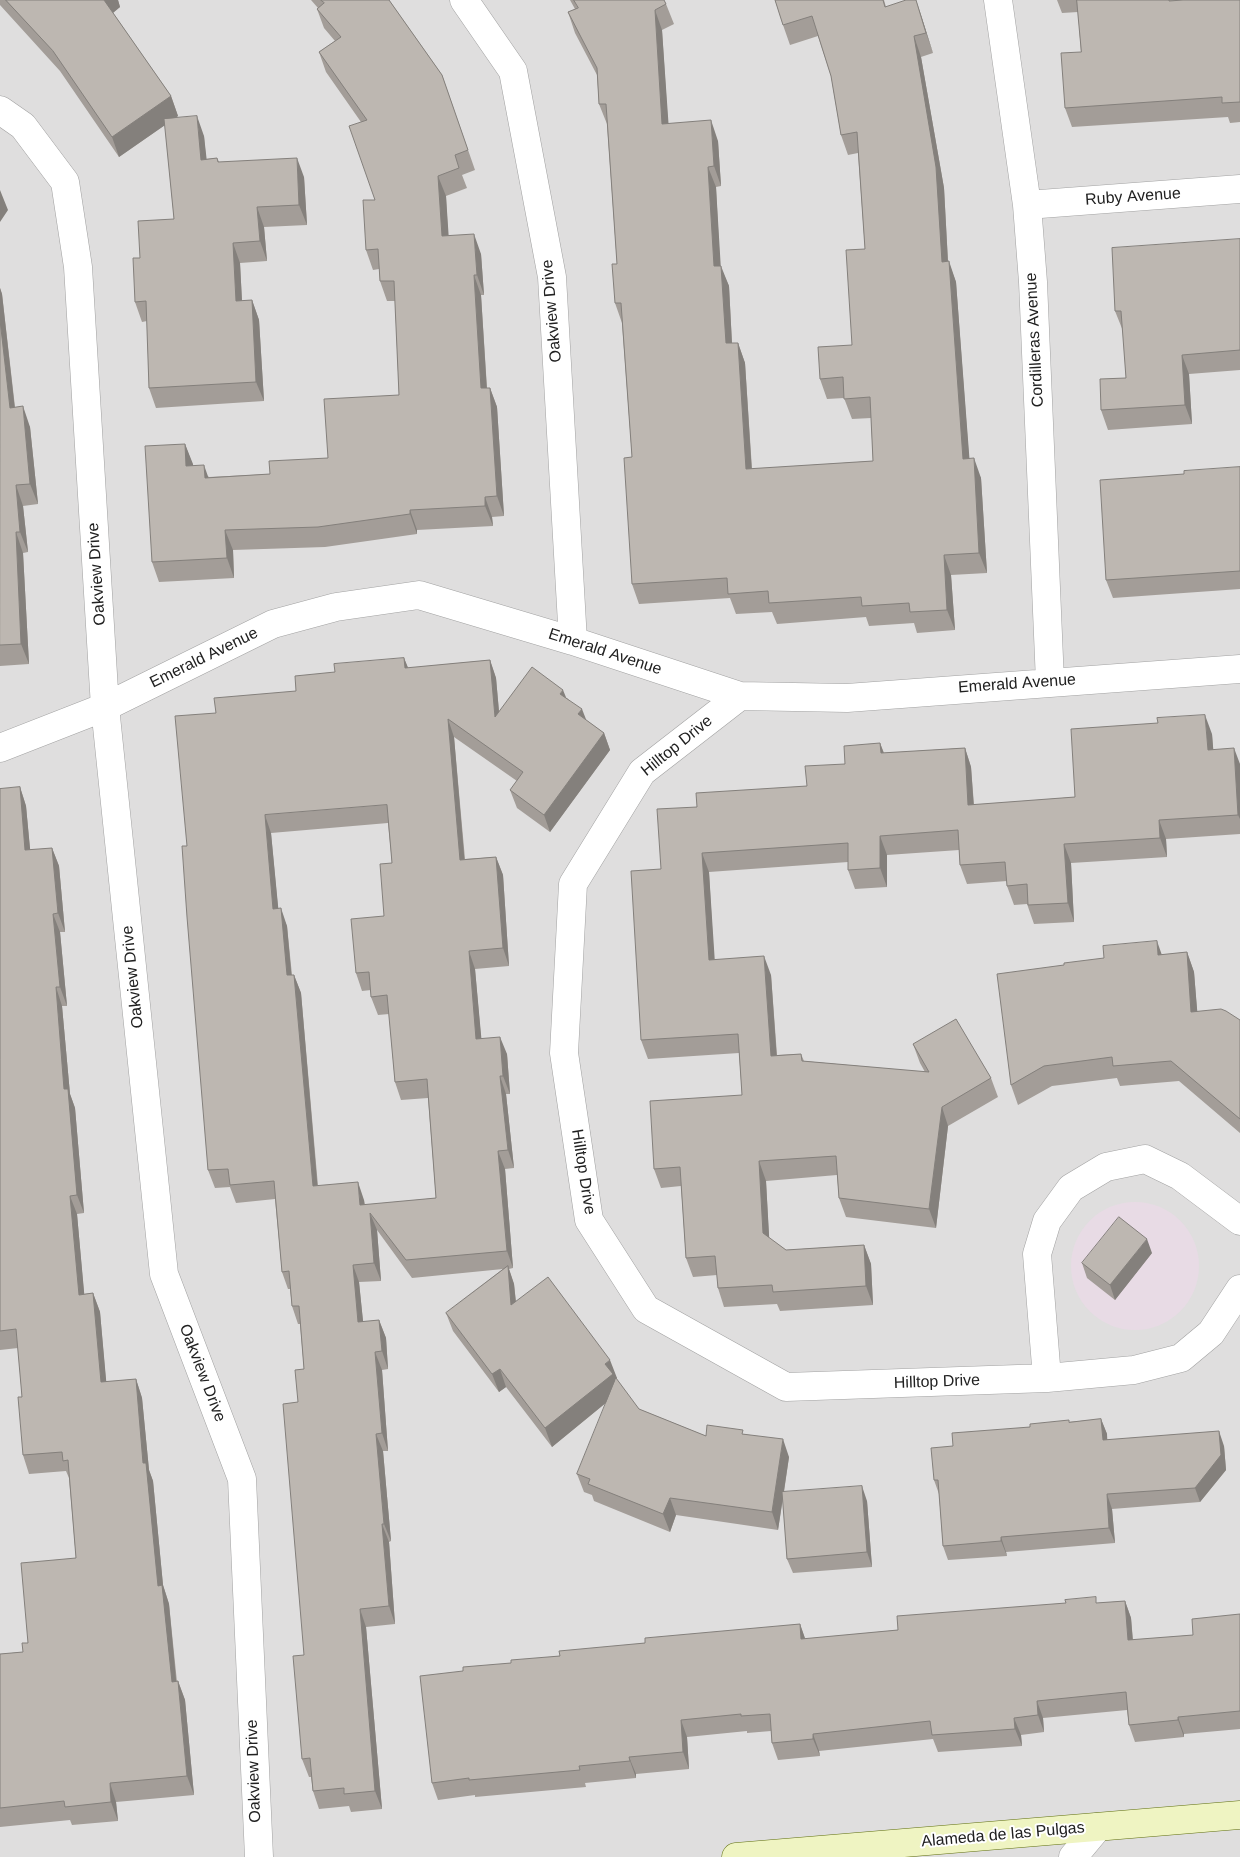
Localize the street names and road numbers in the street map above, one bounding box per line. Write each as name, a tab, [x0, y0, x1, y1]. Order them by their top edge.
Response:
street label: Ruby Avenue	[1085, 184, 1181, 210]
street label: Oakview Drive	[538, 259, 566, 363]
street label: Cordilleras Avenue	[1022, 272, 1048, 408]
street label: Oakview Drive	[84, 522, 110, 626]
street label: Emerald Avenue	[147, 624, 261, 692]
street label: Emerald Avenue	[546, 625, 664, 679]
street label: Emerald Avenue	[957, 670, 1077, 698]
street label: Hilltop Drive	[637, 711, 717, 781]
street label: Oakview Drive	[118, 925, 148, 1029]
street label: Hilltop Drive	[567, 1128, 599, 1216]
street label: Oakview Drive	[175, 1321, 229, 1425]
street label: Hilltop Drive	[894, 1371, 980, 1393]
street label: Oakview Drive	[243, 1719, 265, 1823]
street label: Alameda de las Pulgas	[921, 1818, 1085, 1852]

